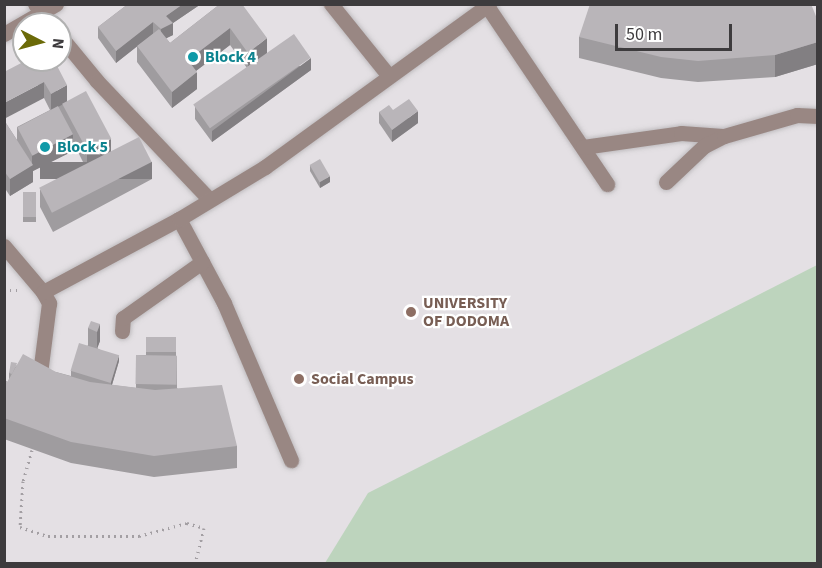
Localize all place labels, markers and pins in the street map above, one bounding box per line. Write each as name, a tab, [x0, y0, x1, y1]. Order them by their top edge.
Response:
place label: Block 4	[205, 47, 256, 67]
marker: Block 4	[186, 50, 200, 64]
place label: Block 5	[57, 137, 108, 157]
marker: Block 5	[38, 140, 52, 154]
place label: UNIVERSITY OF DODOMA	[423, 293, 509, 331]
marker: UNIVERSITY OF DODOMA	[404, 305, 418, 319]
place label: Social Campus	[311, 369, 414, 389]
marker: Social Campus	[292, 372, 306, 386]

